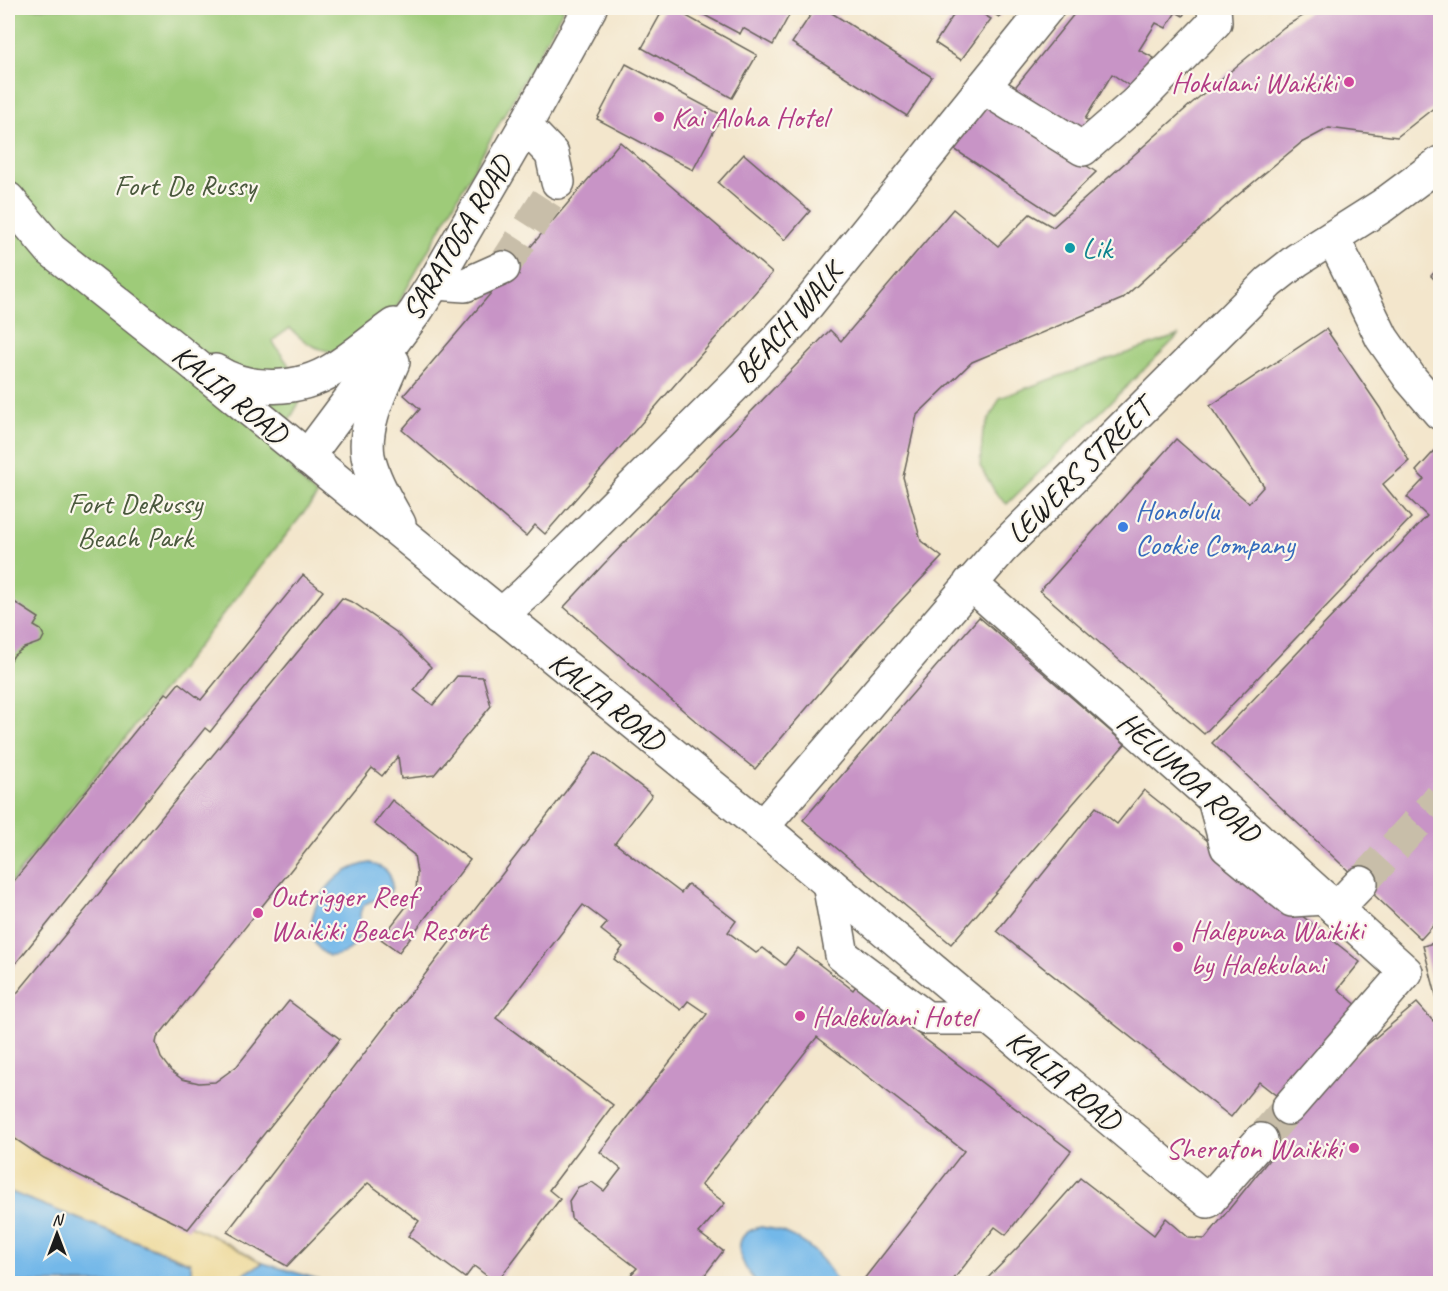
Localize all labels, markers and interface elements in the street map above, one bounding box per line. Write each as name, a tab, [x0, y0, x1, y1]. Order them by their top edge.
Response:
place label: Hokulani Waikiki	[1171, 63, 1340, 101]
marker: Hokulani Waikiki	[1342, 75, 1356, 89]
place label: Kai Aloha Hotel	[671, 98, 833, 136]
marker: Kai Aloha Hotel	[652, 110, 666, 124]
street label: SARATOGA ROAD	[393, 147, 522, 327]
park label: Fort De Russy	[114, 166, 259, 204]
place label: Lik	[1082, 229, 1114, 267]
marker: Lik	[1063, 241, 1077, 255]
street label: BEACH WALK	[725, 251, 854, 391]
street label: KALIA ROAD	[164, 336, 298, 454]
street label: LEWERS STREET	[998, 385, 1165, 552]
park label: Fort DeRussy Beach Park	[68, 484, 204, 556]
place label: Honolulu Cookie Company	[1135, 491, 1296, 563]
marker: Honolulu Cookie Company	[1116, 520, 1130, 534]
street label: KALIA ROAD	[541, 643, 675, 761]
street label: HELUMOA ROAD	[1110, 703, 1270, 853]
place label: Outrigger Reef Waikiki Beach Resort	[270, 877, 490, 949]
marker: Outrigger Reef Waikiki Beach Resort	[251, 906, 265, 920]
place label: Halepuna Waikiki by Halekulani	[1190, 911, 1367, 983]
marker: Halepuna Waikiki by Halekulani	[1171, 940, 1185, 954]
place label: Halekulani Hotel	[812, 997, 981, 1035]
marker: Halekulani Hotel	[793, 1009, 807, 1023]
street label: KALIA ROAD	[999, 1021, 1131, 1141]
place label: Sheraton Waikiki	[1166, 1129, 1345, 1167]
marker: Sheraton Waikiki	[1347, 1141, 1361, 1155]
north arrow	[27, 1204, 87, 1264]
text: N	[52, 1210, 65, 1230]

